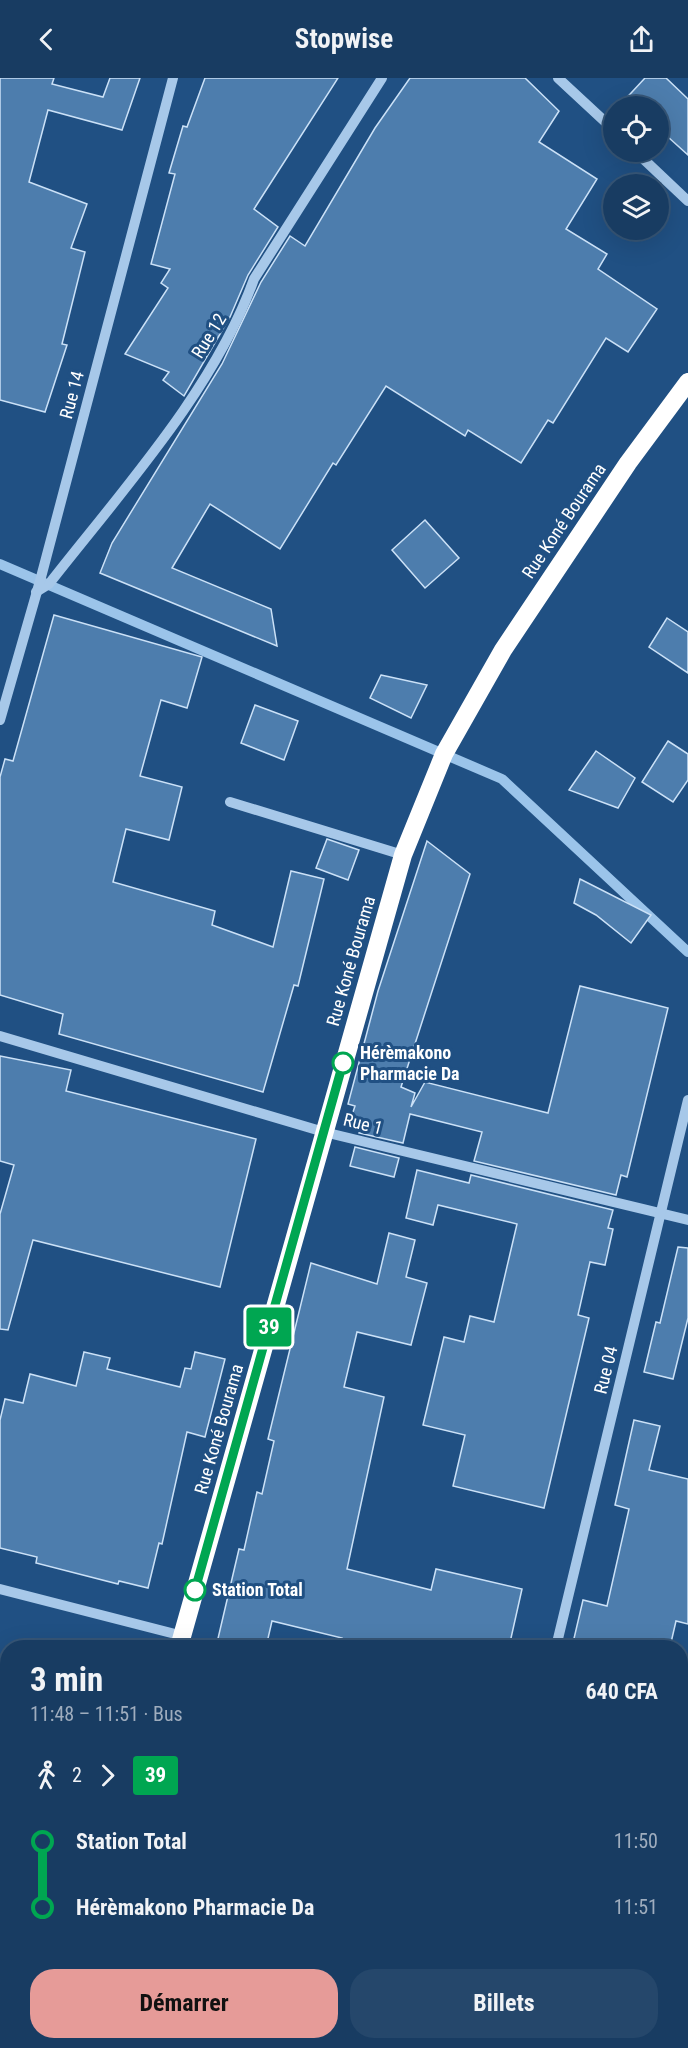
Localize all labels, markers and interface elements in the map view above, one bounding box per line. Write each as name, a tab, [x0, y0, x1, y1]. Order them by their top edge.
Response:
icon: back	[30, 23, 63, 56]
text: Stopwise	[295, 23, 393, 55]
icon: share	[625, 23, 658, 56]
map controls	[603, 96, 669, 240]
button: locate	[603, 96, 669, 162]
button: layers	[603, 174, 669, 240]
street label: Rue 12	[187, 309, 230, 362]
street label: Rue 14	[55, 369, 88, 421]
street label: Rue Koné Bourama	[517, 459, 610, 582]
street label: Rue Koné Bourama	[322, 893, 379, 1028]
place label: Hérèmakono Pharmacie Da	[360, 1042, 460, 1084]
marker: Hérèmakono Pharmacie Da	[332, 1052, 354, 1074]
street label: Rue 1	[341, 1109, 385, 1139]
line badge: 39	[242, 1308, 296, 1346]
text: 39	[258, 1315, 280, 1339]
street label: Rue 04	[589, 1344, 622, 1396]
street label: Rue Koné Bourama	[190, 1361, 247, 1496]
marker: Station Total	[184, 1579, 206, 1601]
place label: Station Total	[212, 1579, 303, 1600]
text: 3 min	[30, 1660, 103, 1699]
text: 640 CFA	[585, 1679, 658, 1704]
text: 11:48 – 11:51 · Bus	[30, 1702, 183, 1726]
icon: walk	[30, 1759, 63, 1792]
icon: forward	[91, 1759, 124, 1792]
text: 2	[72, 1763, 82, 1787]
text: 39	[145, 1763, 166, 1787]
text: Station Total	[76, 1829, 187, 1854]
text: 11:50	[614, 1829, 658, 1853]
text: Hérèmakono Pharmacie Da	[76, 1895, 314, 1920]
text: 11:51	[614, 1895, 658, 1919]
button: Démarrer	[30, 1969, 338, 2038]
button: Billets	[350, 1969, 658, 2038]

